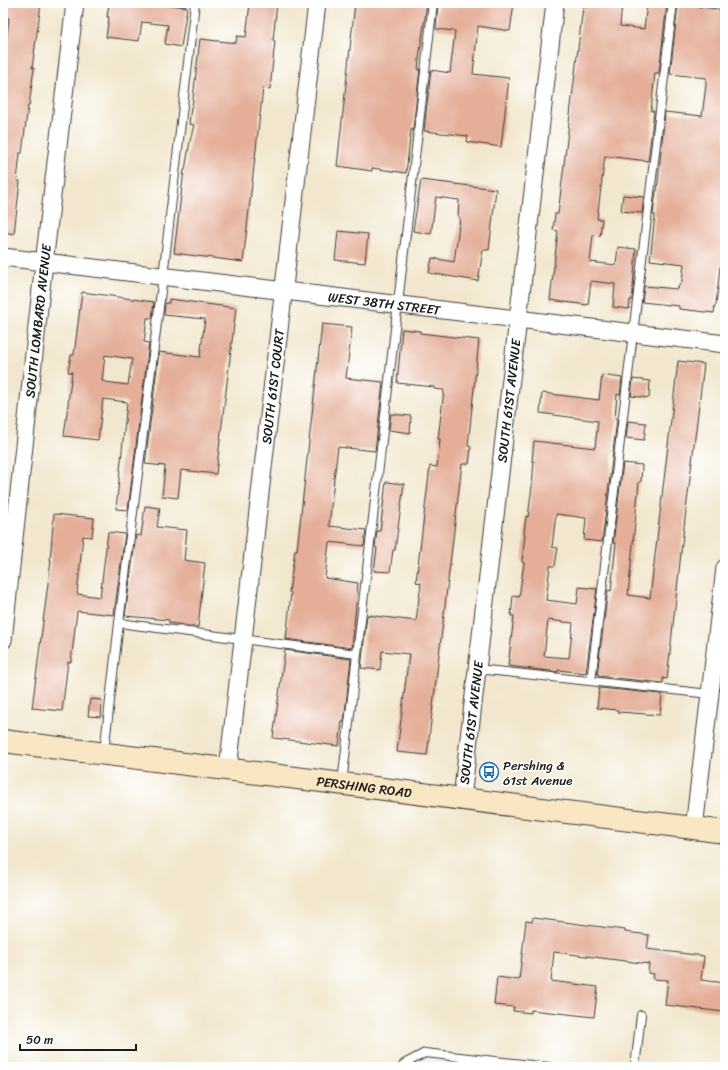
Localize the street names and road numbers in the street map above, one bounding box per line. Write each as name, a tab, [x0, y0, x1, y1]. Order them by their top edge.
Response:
street label: SOUTH LOMBARD AVENUE	[18, 242, 58, 399]
street label: WEST 38TH STREET	[327, 285, 443, 321]
street label: SOUTH 61ST COURT	[254, 327, 291, 445]
street label: SOUTH 61ST AVENUE	[490, 337, 527, 464]
street label: SOUTH 61ST AVENUE	[452, 659, 490, 785]
street label: PERSHING ROAD	[315, 769, 413, 804]

